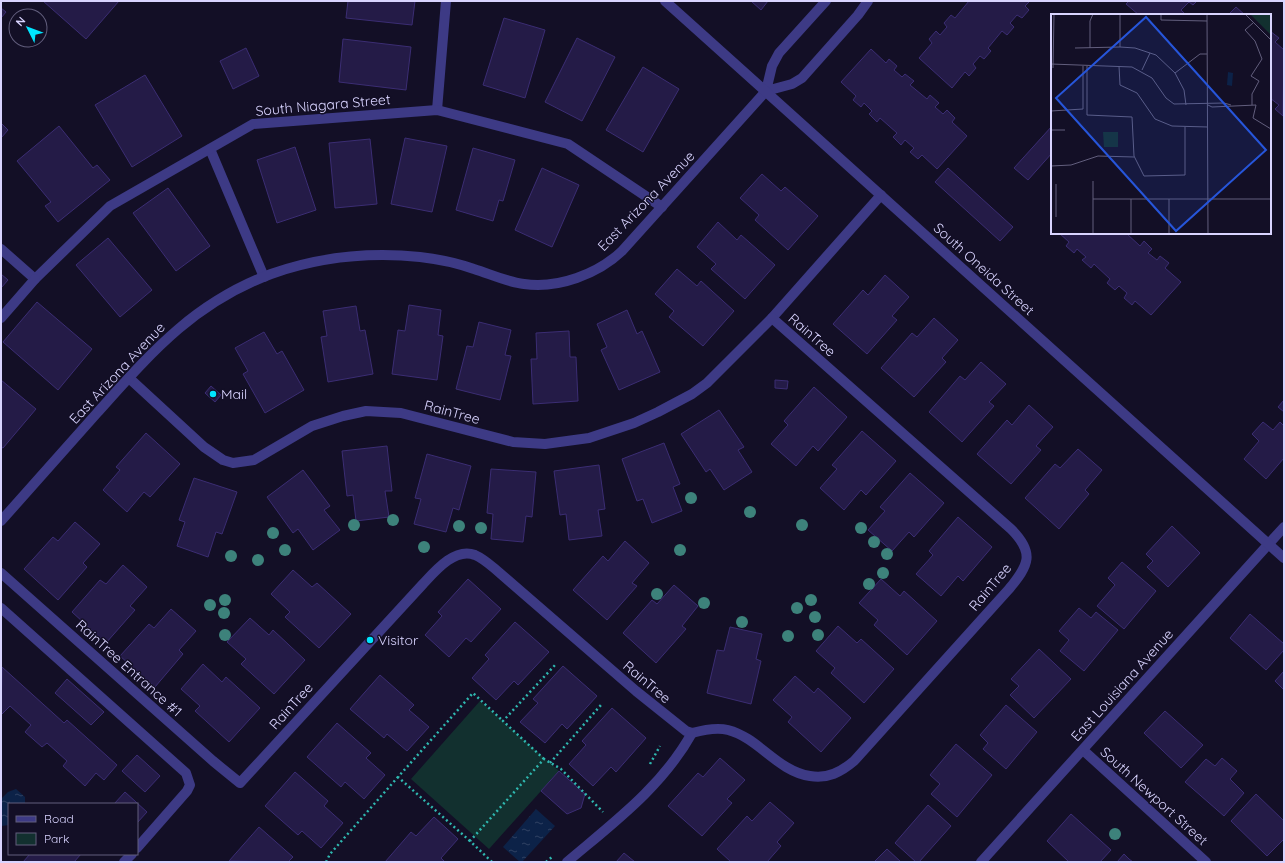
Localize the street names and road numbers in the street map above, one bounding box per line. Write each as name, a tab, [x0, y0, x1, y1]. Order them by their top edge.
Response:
street label: South Niagara Street	[255, 90, 391, 120]
street label: East Arizona Avenue	[594, 147, 698, 255]
street label: South Oneida Street	[930, 219, 1038, 319]
street label: RainTree	[785, 309, 840, 361]
street label: East Arizona Avenue	[65, 318, 169, 428]
street label: RainTree	[422, 396, 482, 428]
street label: RainTree	[965, 559, 1015, 615]
street label: RainTree Entrance #1	[72, 616, 186, 720]
street label: East Louisiana Avenue	[1067, 625, 1177, 745]
street label: RainTree	[619, 657, 675, 707]
street label: RainTree	[265, 679, 317, 733]
street label: South Newport Street	[1096, 743, 1212, 849]

